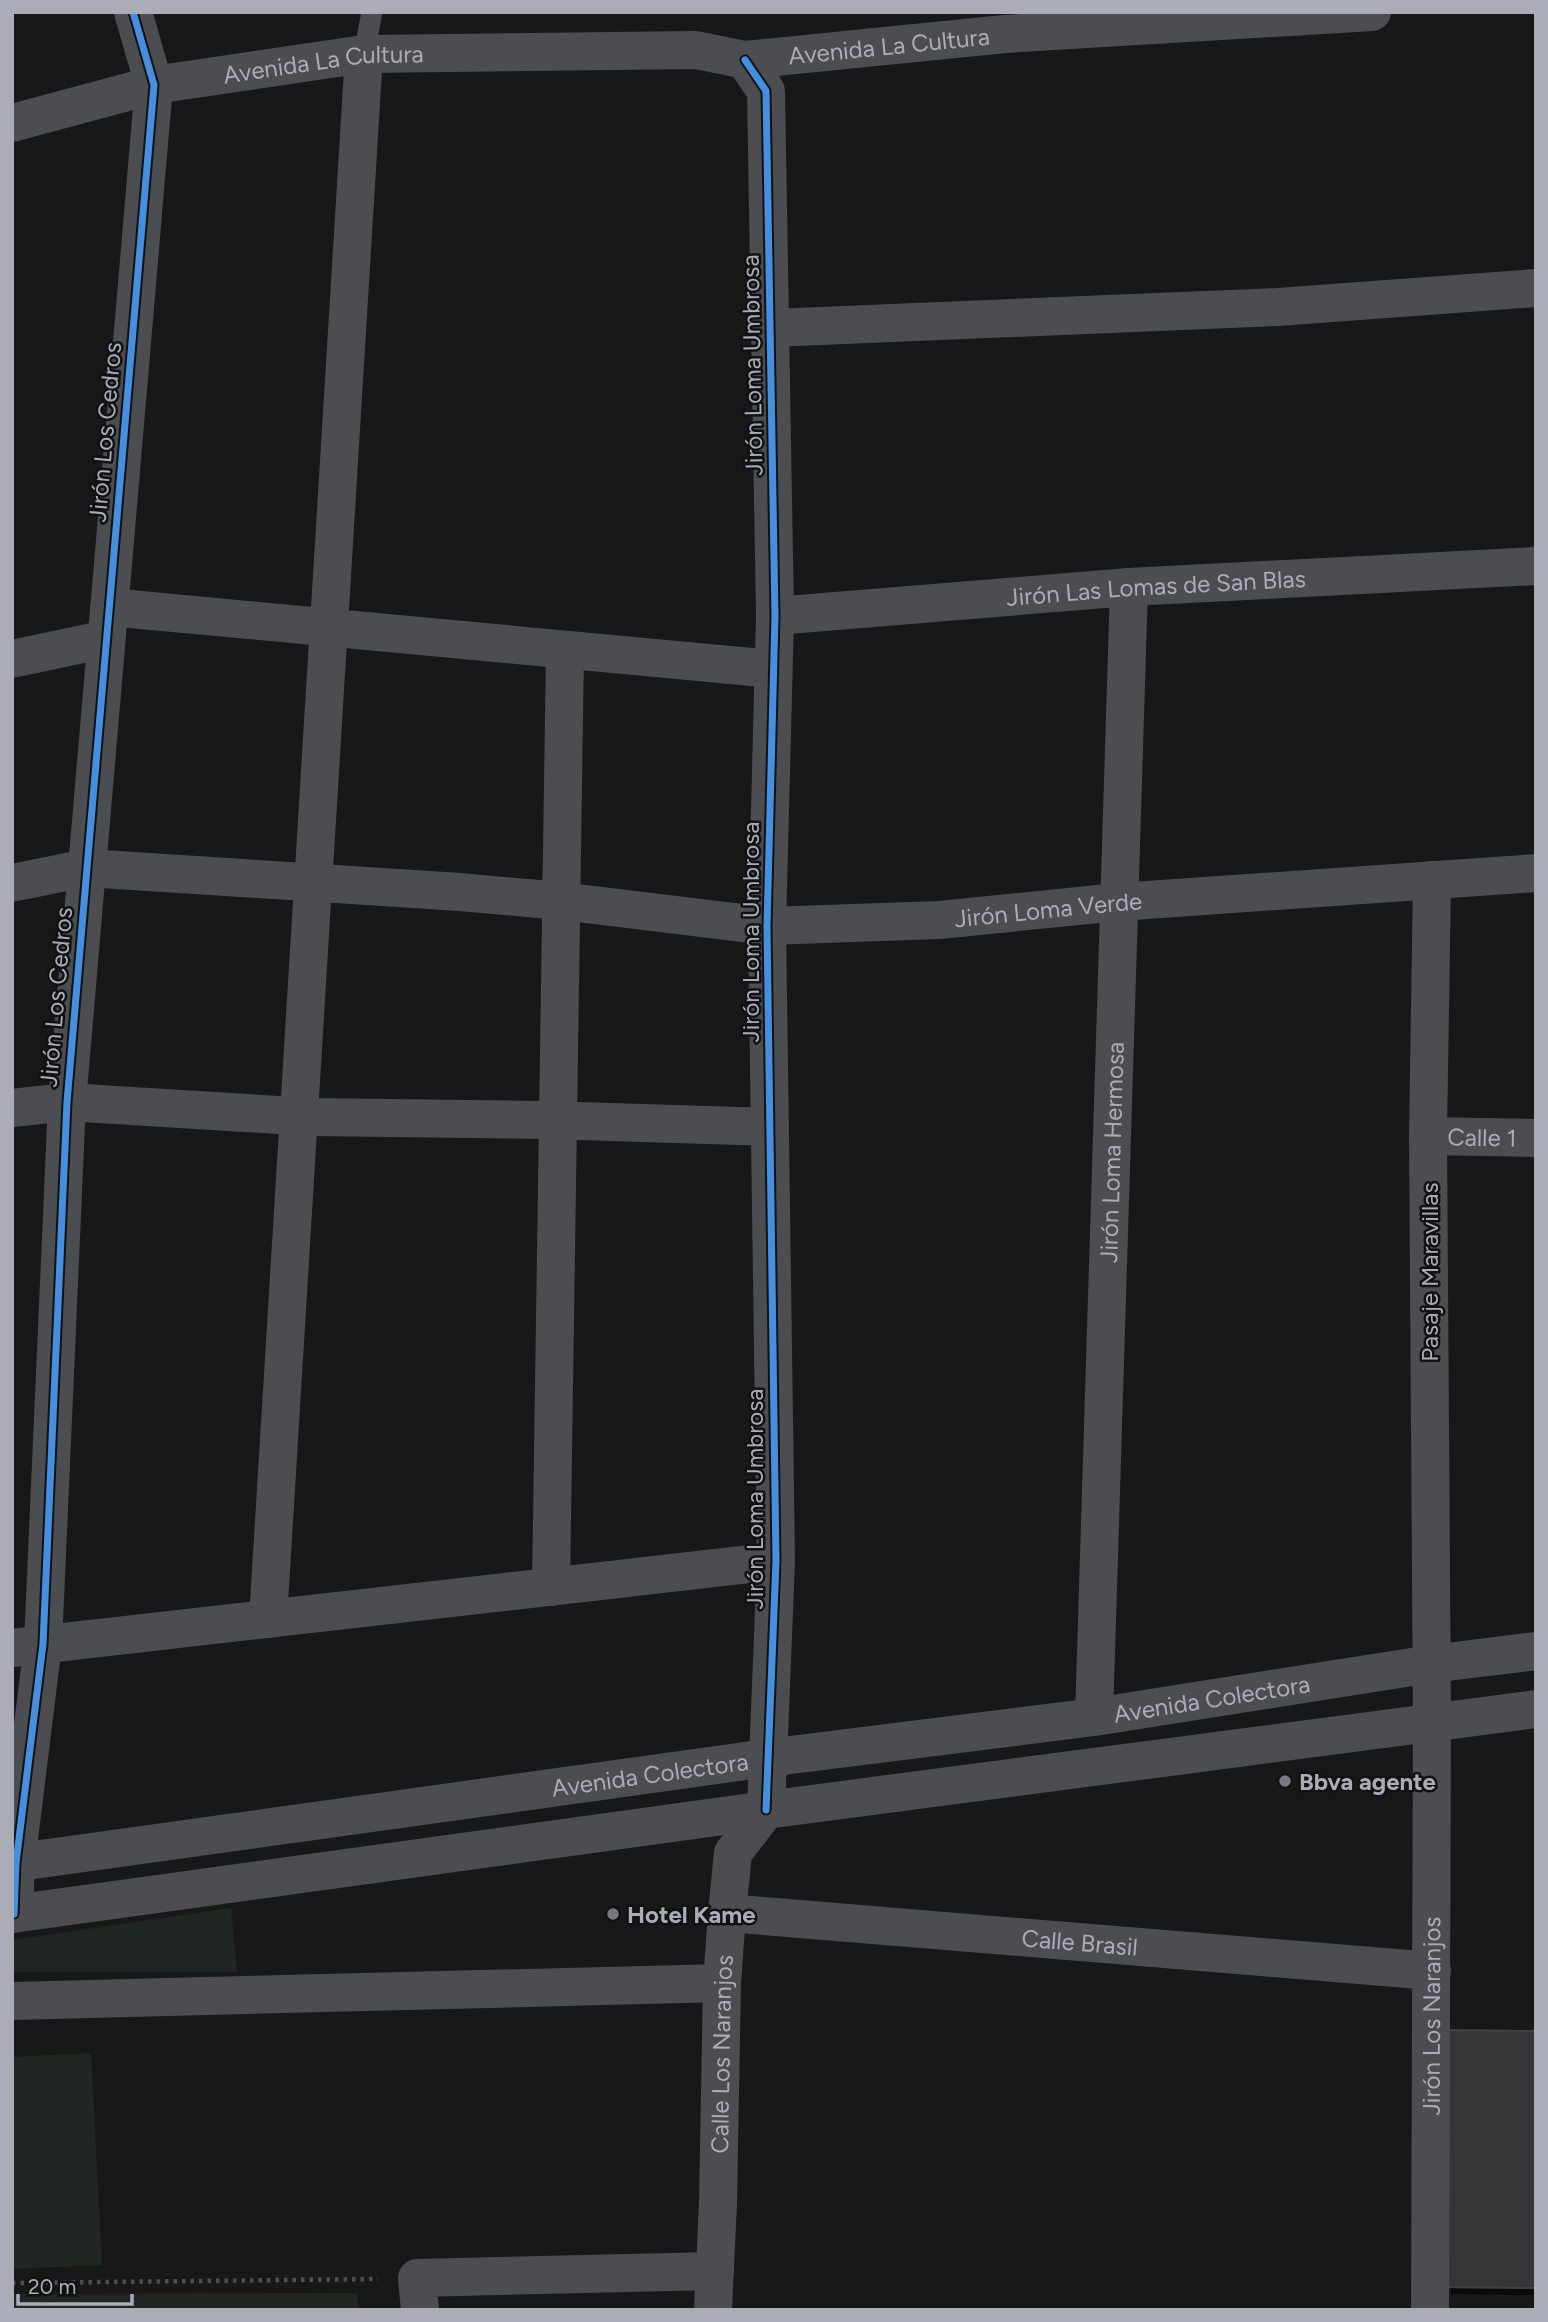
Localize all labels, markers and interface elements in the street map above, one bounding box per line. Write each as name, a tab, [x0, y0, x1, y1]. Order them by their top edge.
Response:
street label: Avenida La Cultura	[787, 21, 991, 70]
street label: Avenida La Cultura	[221, 39, 424, 89]
street label: Jirón Loma Umbrosa	[736, 254, 768, 476]
street label: Jirón Los Cedros	[83, 341, 127, 523]
street label: Jirón Las Lomas de San Blas	[1005, 563, 1306, 612]
street label: Jirón Loma Umbrosa	[736, 821, 765, 1043]
street label: Jirón Loma Verde	[953, 886, 1143, 933]
street label: Jirón Los Cedros	[34, 906, 78, 1088]
street label: Jirón Loma Hermosa	[1094, 1041, 1129, 1263]
street label: Calle 1	[1447, 1122, 1517, 1152]
street label: Pasaje Maravillas	[1415, 1182, 1444, 1362]
street label: Jirón Loma Umbrosa	[740, 1388, 769, 1610]
street label: Avenida Colectora	[1111, 1669, 1312, 1728]
street label: Avenida Colectora	[550, 1746, 750, 1802]
place label: Bbva agente	[1299, 1767, 1436, 1796]
marker: Bbva agente	[1277, 1773, 1293, 1789]
place label: Hotel Kame	[627, 1900, 756, 1929]
marker: Hotel Kame	[605, 1906, 621, 1922]
street label: Jirón Los Naranjos	[1416, 1916, 1446, 2116]
street label: Calle Brasil	[1021, 1923, 1139, 1961]
street label: Calle Los Naranjos	[704, 1954, 738, 2154]
scale bar	[18, 2262, 131, 2306]
text: 20 m	[28, 2274, 76, 2299]

